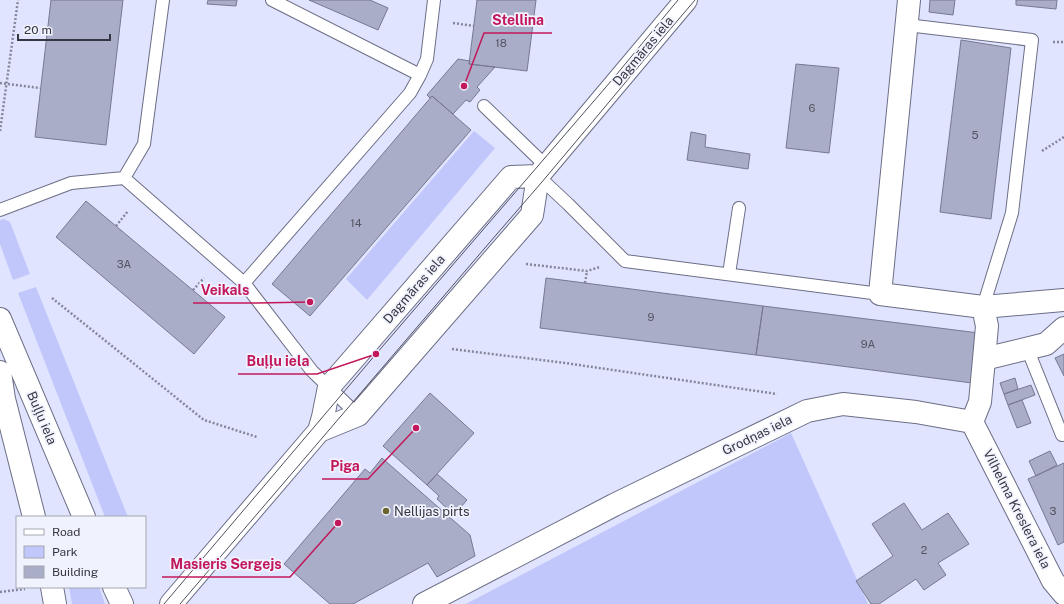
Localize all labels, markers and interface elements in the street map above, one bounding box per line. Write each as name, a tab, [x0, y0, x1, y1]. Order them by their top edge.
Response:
callout: Stellina	[484, 7, 552, 33]
text: Stellina	[492, 12, 544, 28]
street label: Dagmāras iela	[610, 13, 676, 89]
scale bar	[18, 16, 110, 42]
text: 20 m	[24, 23, 52, 37]
house number: 18	[495, 37, 507, 49]
house number: 6	[809, 102, 816, 114]
house number: 5	[971, 129, 979, 141]
house number: 14	[350, 217, 362, 229]
street label: Dagmāras iela	[380, 252, 448, 326]
house number: 3A	[117, 258, 132, 270]
callout: Veikals	[193, 277, 257, 303]
text: Veikals	[201, 282, 249, 298]
house number: 9	[648, 311, 655, 323]
house number: 9A	[861, 338, 876, 350]
callout: Buļļu iela	[238, 348, 317, 374]
text: Buļļu iela	[247, 353, 309, 369]
street label: Buļļu iela	[24, 389, 60, 447]
street label: Grodņas iela	[720, 412, 794, 458]
street label: Vilhelma Kreslera iela	[980, 447, 1054, 571]
callout: Piga	[322, 453, 368, 479]
text: Piga	[330, 458, 360, 474]
place label: Nellijas pirts	[394, 504, 470, 519]
house number: 3	[1050, 505, 1057, 517]
marker: Nellijas pirts	[381, 506, 391, 516]
legend	[16, 516, 146, 588]
text: Road	[52, 525, 80, 539]
house number: 2	[921, 544, 928, 556]
text: Park	[52, 545, 78, 559]
callout: Masieris Sergejs	[162, 551, 290, 577]
text: Masieris Sergejs	[170, 556, 282, 572]
text: Building	[52, 565, 98, 579]

